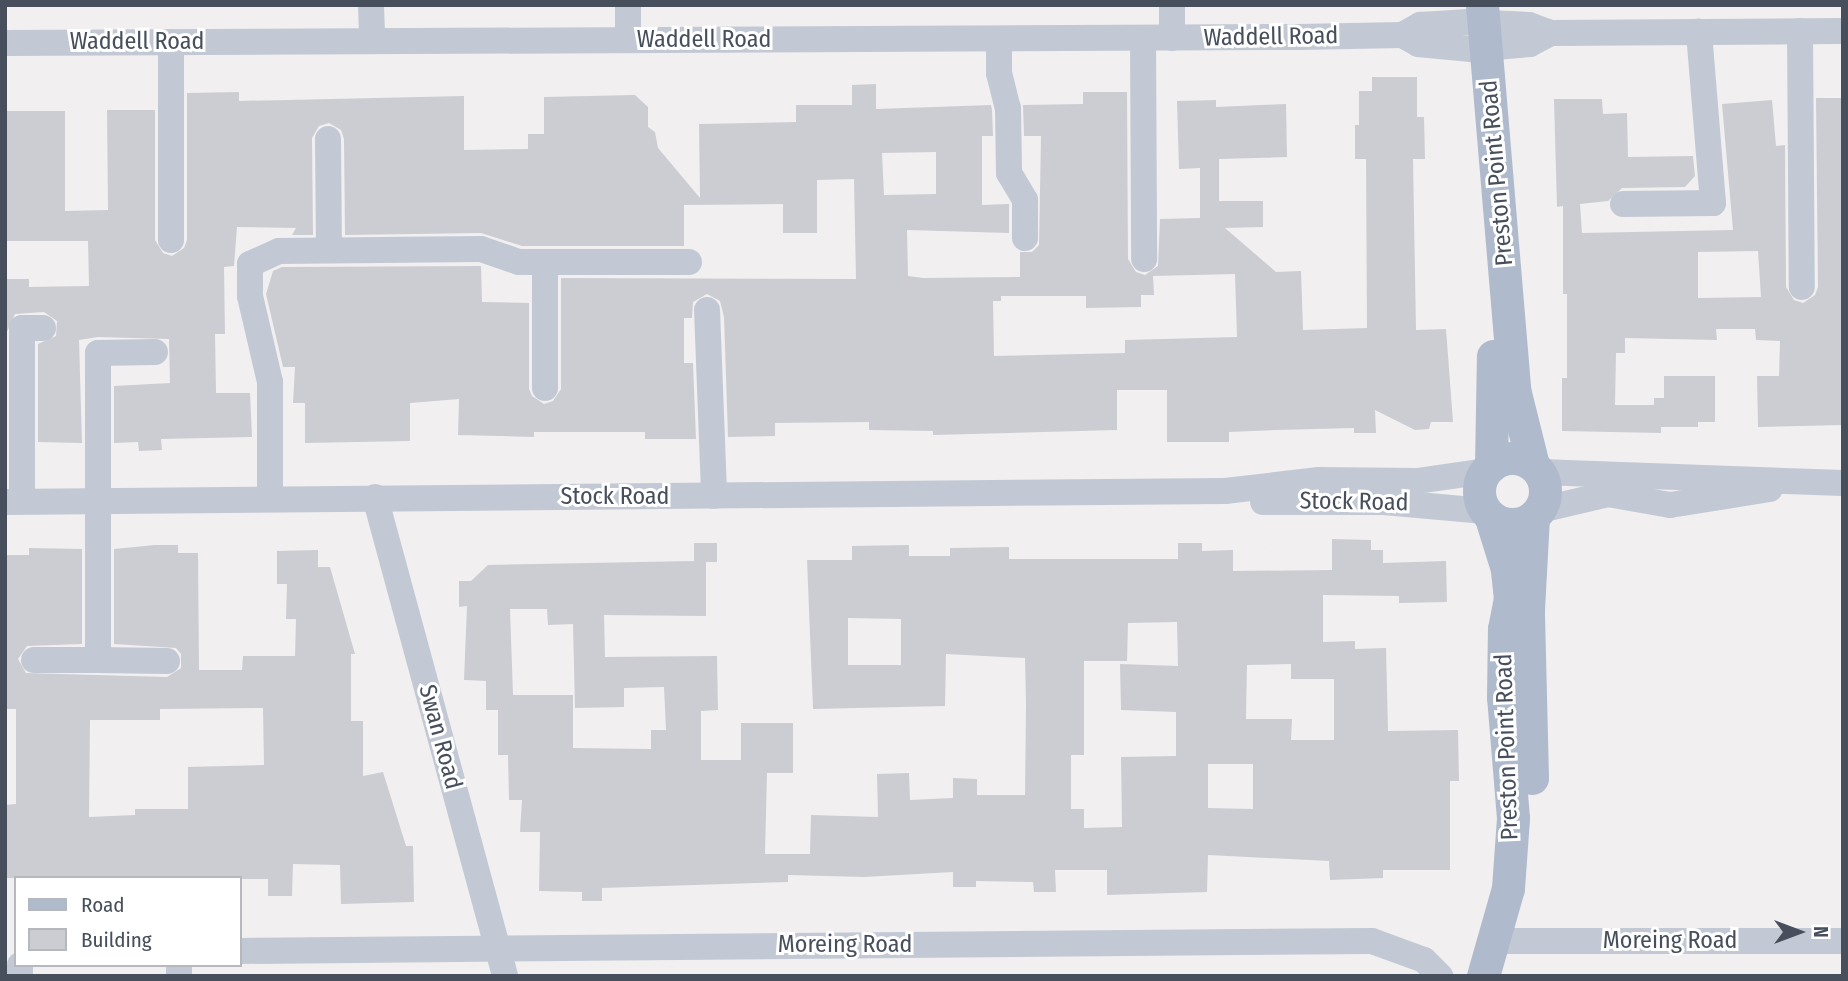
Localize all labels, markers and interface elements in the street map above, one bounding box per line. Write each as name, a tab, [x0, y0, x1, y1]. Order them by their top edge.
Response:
street label: Waddell Road	[1203, 21, 1339, 53]
street label: Waddell Road	[637, 26, 771, 54]
street label: Waddell Road	[70, 28, 204, 56]
street label: Preston Point Road	[1475, 79, 1519, 267]
street label: Stock Road	[561, 483, 669, 511]
street label: Stock Road	[1299, 487, 1409, 517]
street label: Preston Point Road	[1489, 653, 1525, 841]
street label: Swan Road	[412, 682, 468, 792]
legend	[14, 876, 242, 967]
text: Road	[81, 892, 125, 918]
north arrow	[1764, 897, 1834, 967]
text: N	[1809, 926, 1832, 938]
text: Building	[81, 927, 152, 953]
street label: Moreing Road	[1603, 927, 1737, 955]
street label: Moreing Road	[778, 931, 912, 959]

